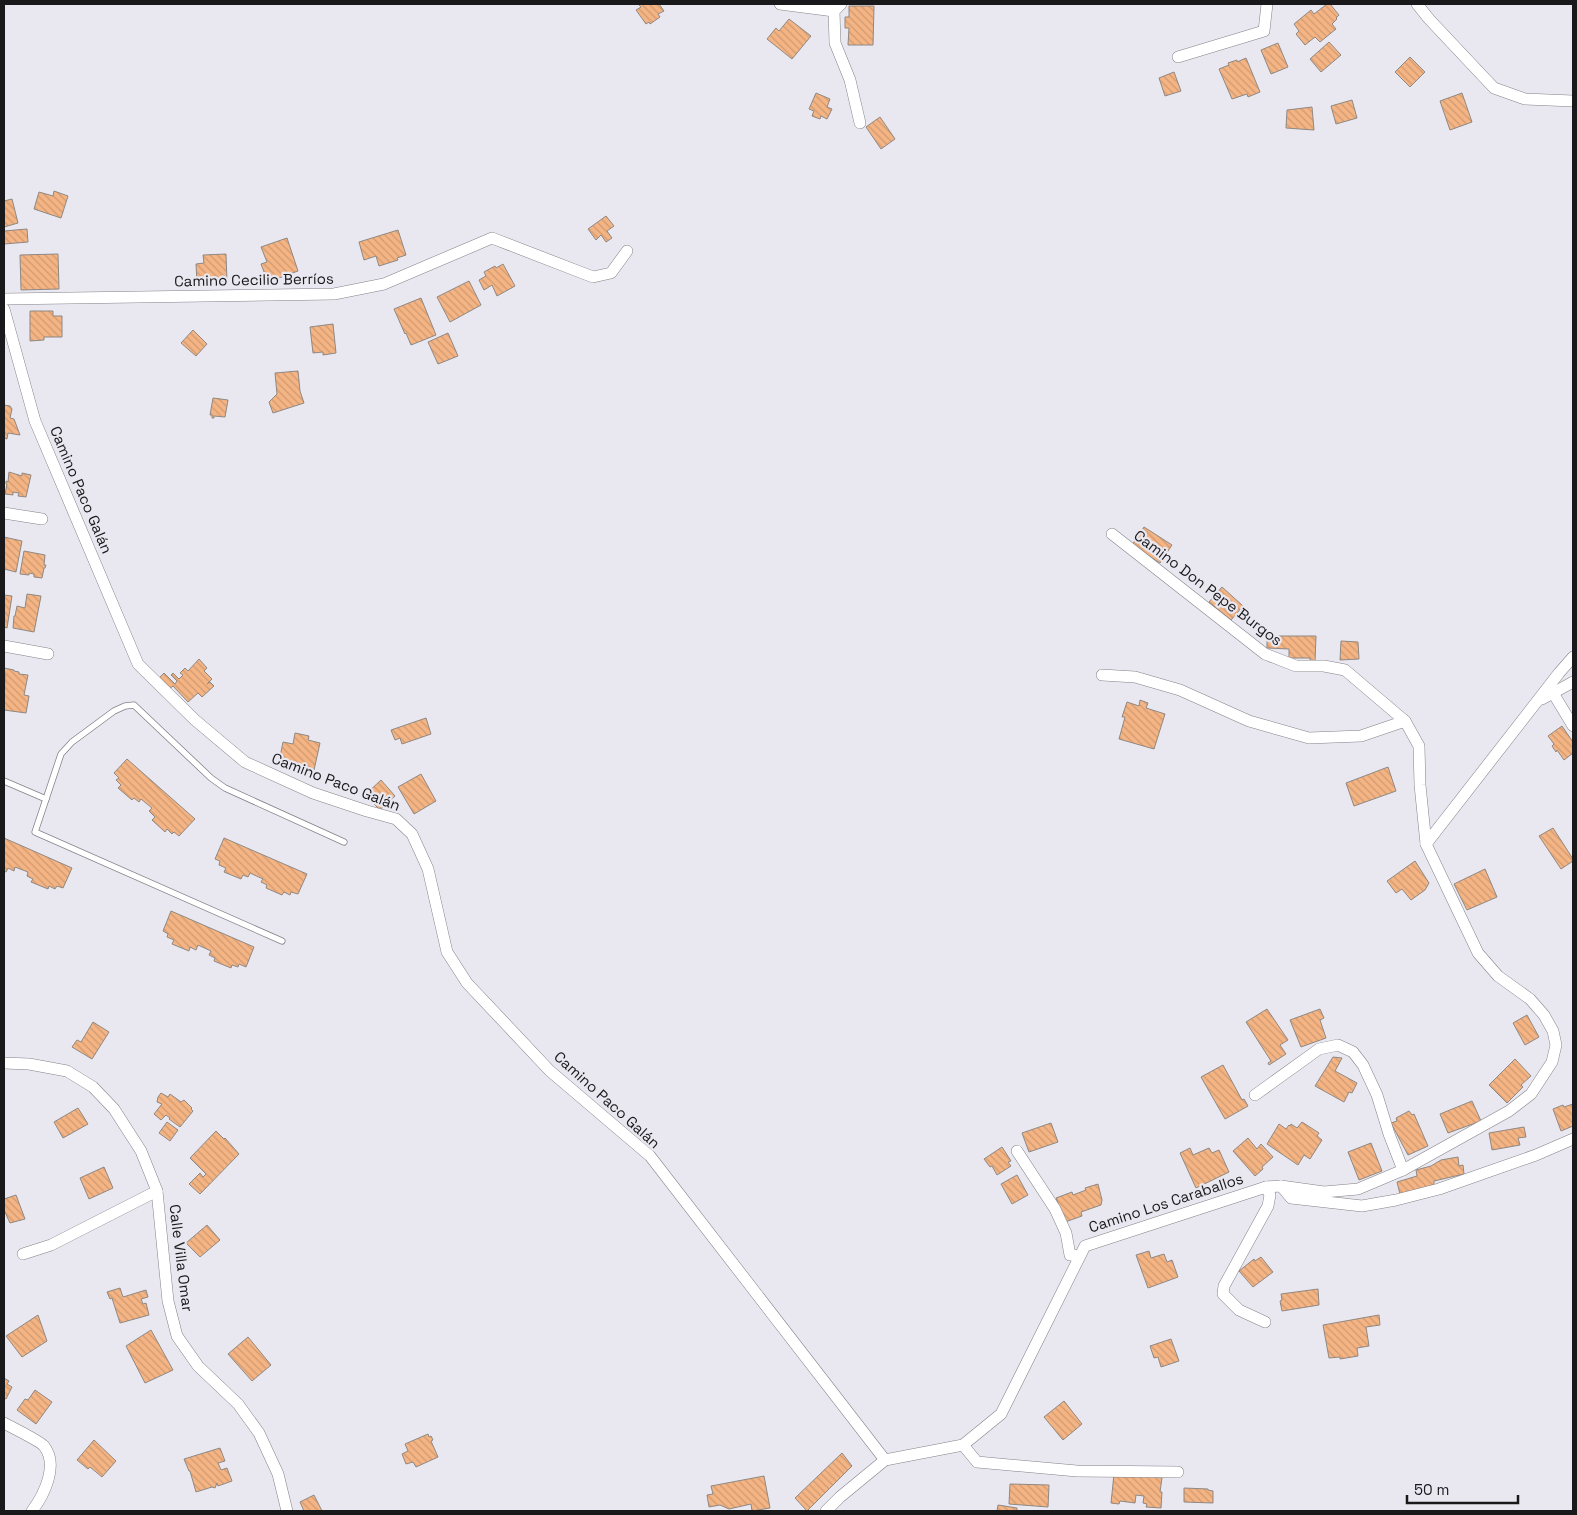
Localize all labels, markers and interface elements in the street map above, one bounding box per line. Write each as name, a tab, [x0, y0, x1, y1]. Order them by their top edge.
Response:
street label: Camino Cecilio Berríos	[174, 269, 334, 290]
street label: Camino Paco Galán	[46, 423, 117, 556]
street label: Camino Don Pepe Burgos	[1130, 526, 1286, 650]
street label: Camino Paco Galán	[269, 748, 403, 815]
street label: Camino Paco Galán	[550, 1047, 664, 1152]
street label: Camino Los Caraballos	[1086, 1169, 1246, 1237]
street label: Calle Villa Omar	[165, 1203, 198, 1313]
scale bar	[1407, 1472, 1518, 1504]
text: 50 m	[1414, 1480, 1449, 1499]

